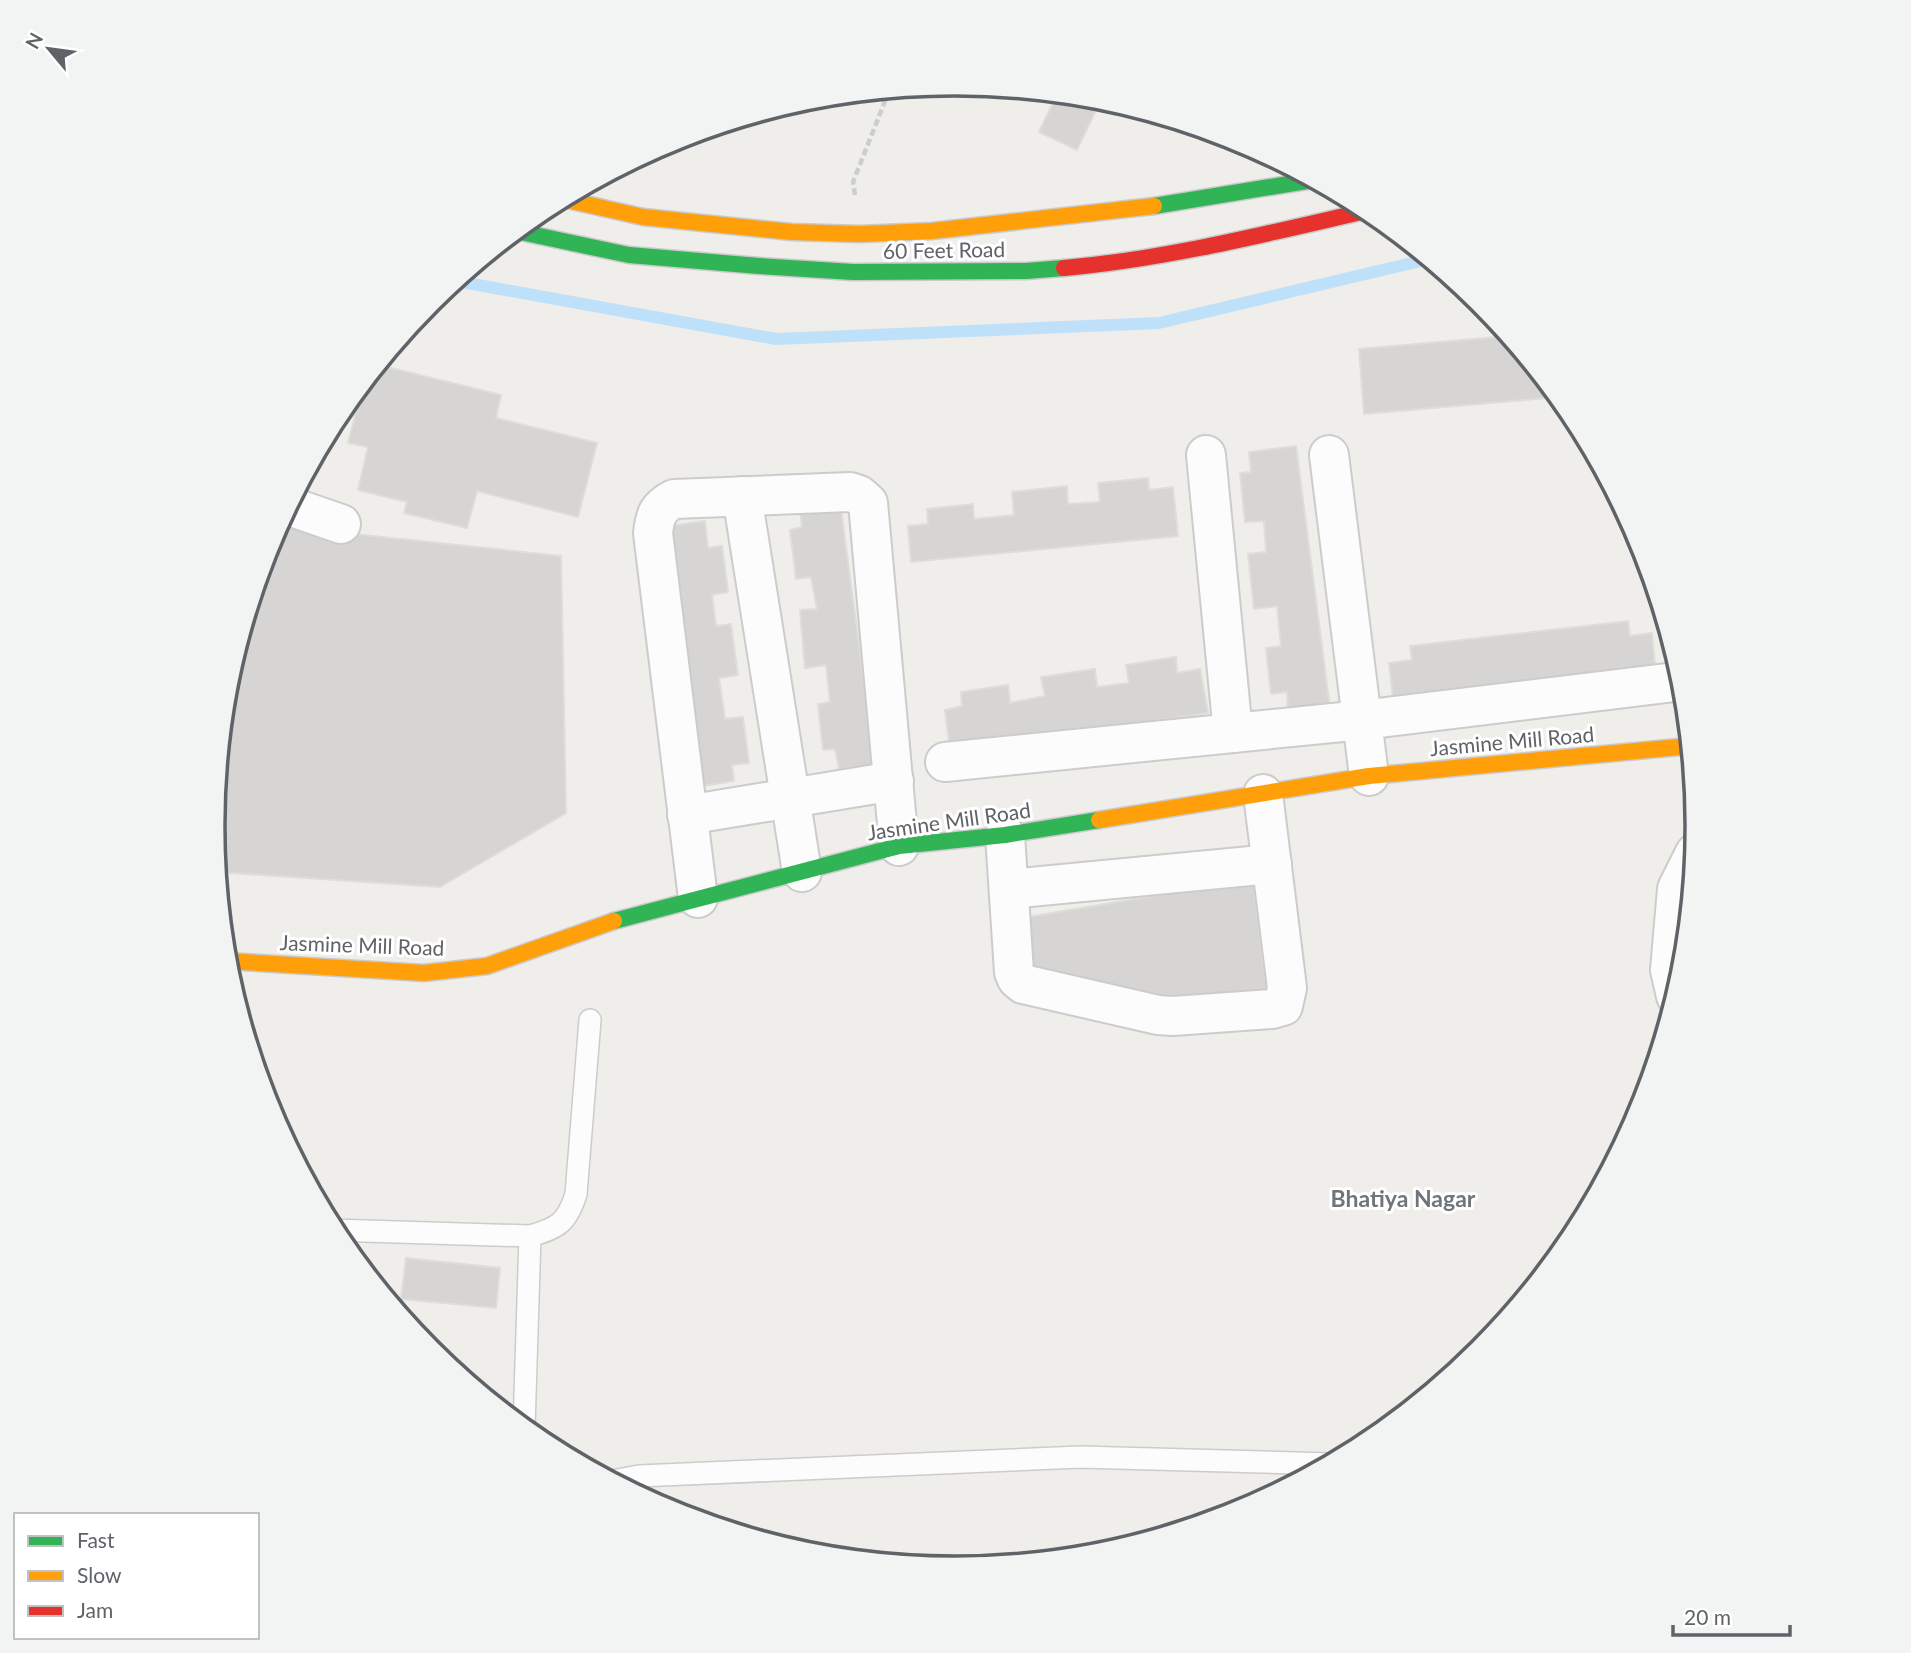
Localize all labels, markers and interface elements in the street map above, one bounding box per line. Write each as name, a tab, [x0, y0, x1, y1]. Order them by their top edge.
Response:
north arrow	[14, 14, 84, 84]
text: N	[20, 29, 47, 52]
street label: 60 Feet Road	[883, 236, 1005, 263]
street label: Jasmine Mill Road	[1429, 721, 1595, 760]
street label: Jasmine Mill Road	[865, 797, 1032, 844]
street label: Jasmine Mill Road	[279, 929, 445, 960]
district label: Bhatiya Nagar	[1331, 1184, 1476, 1212]
legend	[14, 1513, 259, 1639]
text: Fast	[77, 1527, 115, 1552]
text: Slow	[77, 1562, 122, 1587]
scale bar	[1673, 1594, 1790, 1638]
text: Jam	[77, 1597, 113, 1622]
text: 20 m	[1684, 1604, 1731, 1629]

